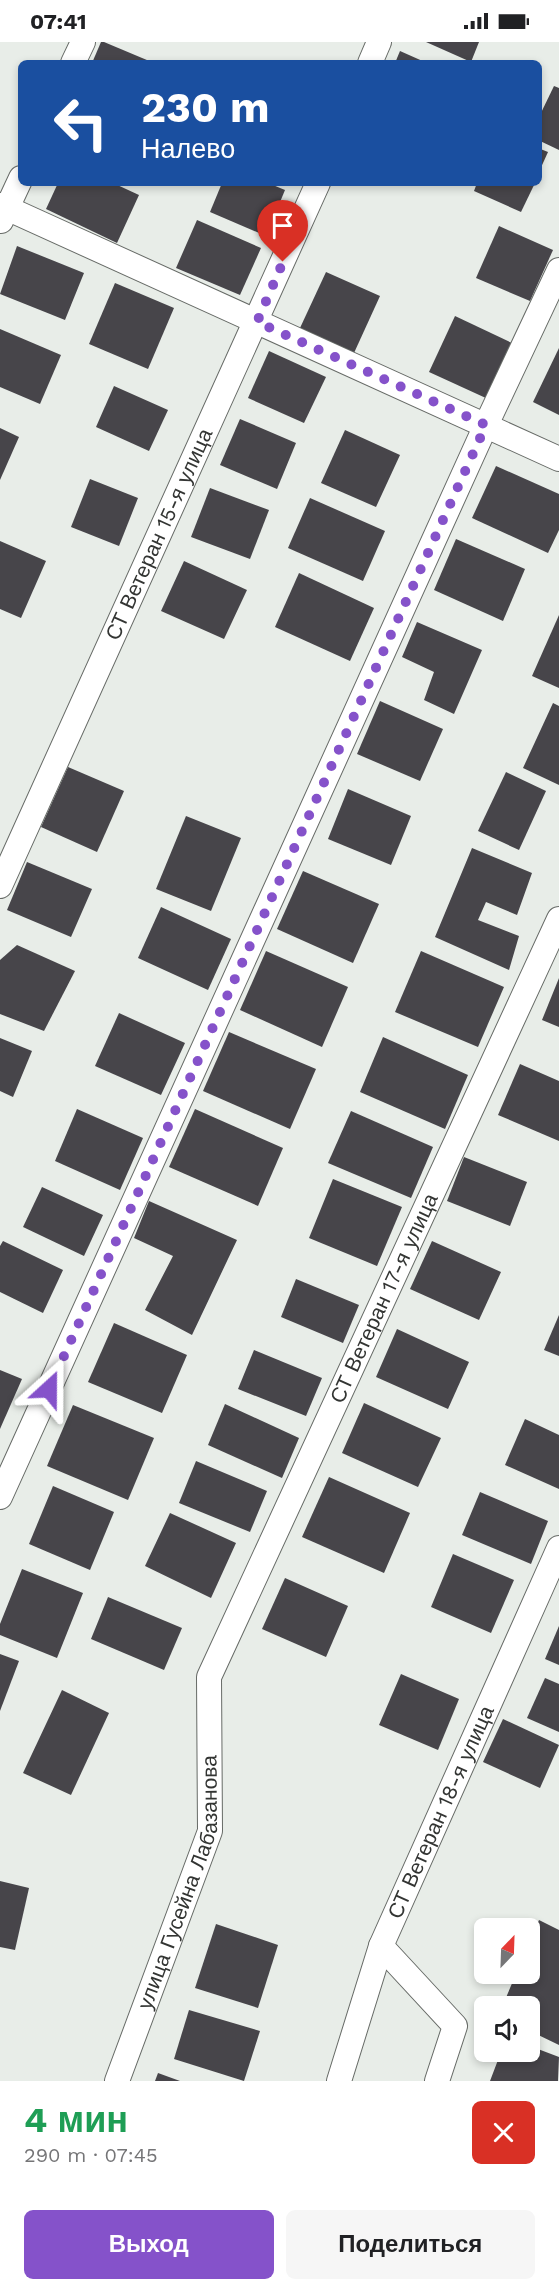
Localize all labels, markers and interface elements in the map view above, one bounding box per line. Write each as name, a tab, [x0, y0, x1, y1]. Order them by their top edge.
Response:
text: 07:41	[30, 9, 86, 34]
text: 230 m	[141, 83, 270, 132]
icon: left	[42, 84, 120, 162]
text: Налево	[141, 133, 235, 165]
pin	[257, 200, 308, 262]
icon: arrive	[266, 209, 299, 242]
street label: СТ Ветеран 15-я улица	[100, 424, 217, 644]
street label: СТ Ветеран 17-я улица	[324, 1189, 443, 1407]
position arrow	[17, 1357, 81, 1421]
street label: СТ Ветеран 18-я улица	[382, 1701, 499, 1922]
street label: улица Гусейна Лабазанова	[132, 1755, 222, 2013]
north arrow	[474, 1918, 540, 1984]
map controls	[474, 1918, 540, 2062]
button: sound	[474, 1996, 540, 2062]
text: 4 мин	[24, 2099, 128, 2141]
button: close	[472, 2101, 535, 2164]
text: 290 m · 07:45	[24, 2143, 158, 2167]
button: Выход	[24, 2210, 274, 2279]
button: Поделиться	[286, 2210, 535, 2279]

